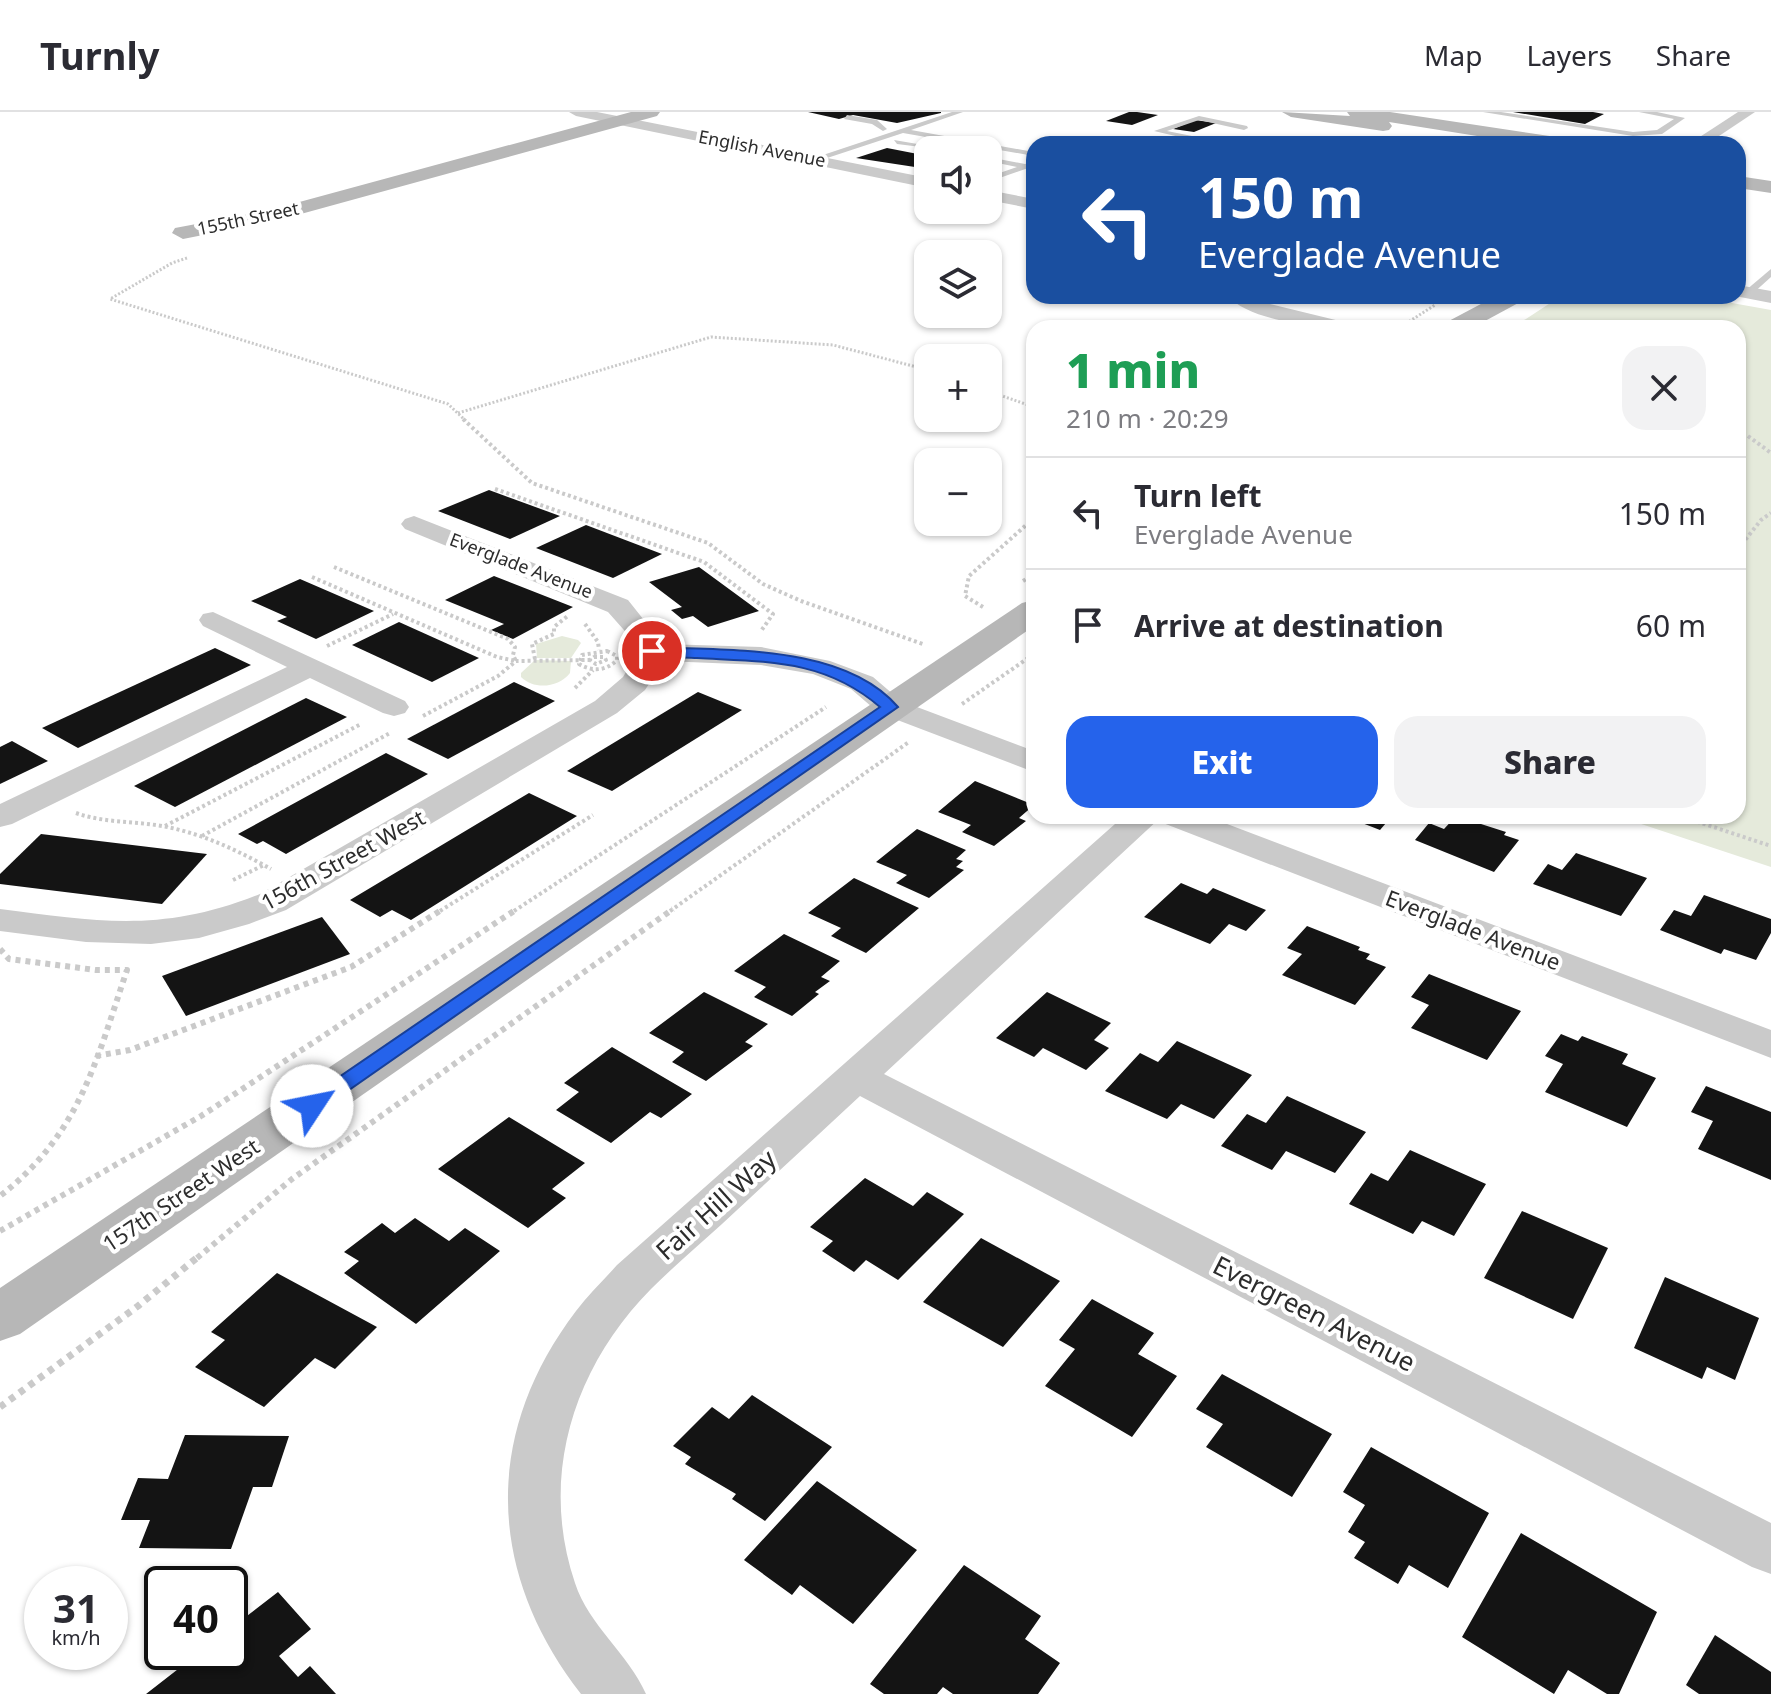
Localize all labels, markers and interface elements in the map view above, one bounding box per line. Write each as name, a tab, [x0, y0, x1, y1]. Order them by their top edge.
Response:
text: Turnly	[40, 29, 159, 81]
text: Map	[1424, 36, 1482, 74]
text: Layers	[1526, 36, 1612, 74]
text: Share	[1656, 36, 1731, 74]
street label: English Avenue	[697, 124, 828, 172]
map controls	[914, 136, 1002, 536]
button: sound	[914, 136, 1002, 224]
text: 150 m	[1198, 158, 1363, 234]
icon: left	[1066, 168, 1170, 272]
street label: 155th Street	[195, 195, 301, 241]
text: Everglade Avenue	[1198, 230, 1501, 279]
button: layers	[914, 240, 1002, 328]
text: 1 min	[1066, 337, 1200, 402]
button: +	[914, 344, 1002, 432]
button: close	[1622, 346, 1706, 430]
text: 210 m · 20:29	[1066, 400, 1229, 436]
button: −	[914, 448, 1002, 536]
text: Turn left	[1134, 475, 1262, 516]
icon: left	[1066, 491, 1110, 535]
text: 150 m	[1619, 493, 1706, 534]
text: Everglade Avenue	[1134, 516, 1353, 552]
street label: Everglade Avenue	[446, 527, 596, 603]
icon: arrive	[1066, 603, 1110, 647]
text: Arrive at destination	[1134, 605, 1444, 646]
text: 60 m	[1636, 605, 1706, 646]
pin	[618, 617, 686, 685]
icon: arrive	[630, 629, 674, 673]
button: Exit	[1066, 716, 1378, 808]
button: Share	[1394, 716, 1706, 808]
street label: 156th Street West	[255, 802, 430, 917]
street label: Everglade Avenue	[1382, 882, 1565, 976]
position arrow	[270, 1064, 354, 1148]
street label: 157th Street West	[96, 1131, 265, 1258]
street label: Fair Hill Way	[648, 1140, 784, 1268]
street label: Evergreen Avenue	[1207, 1247, 1422, 1380]
speed limit sign: 40	[144, 1566, 248, 1670]
text: 31	[53, 1580, 99, 1635]
text: km/h	[51, 1624, 101, 1651]

